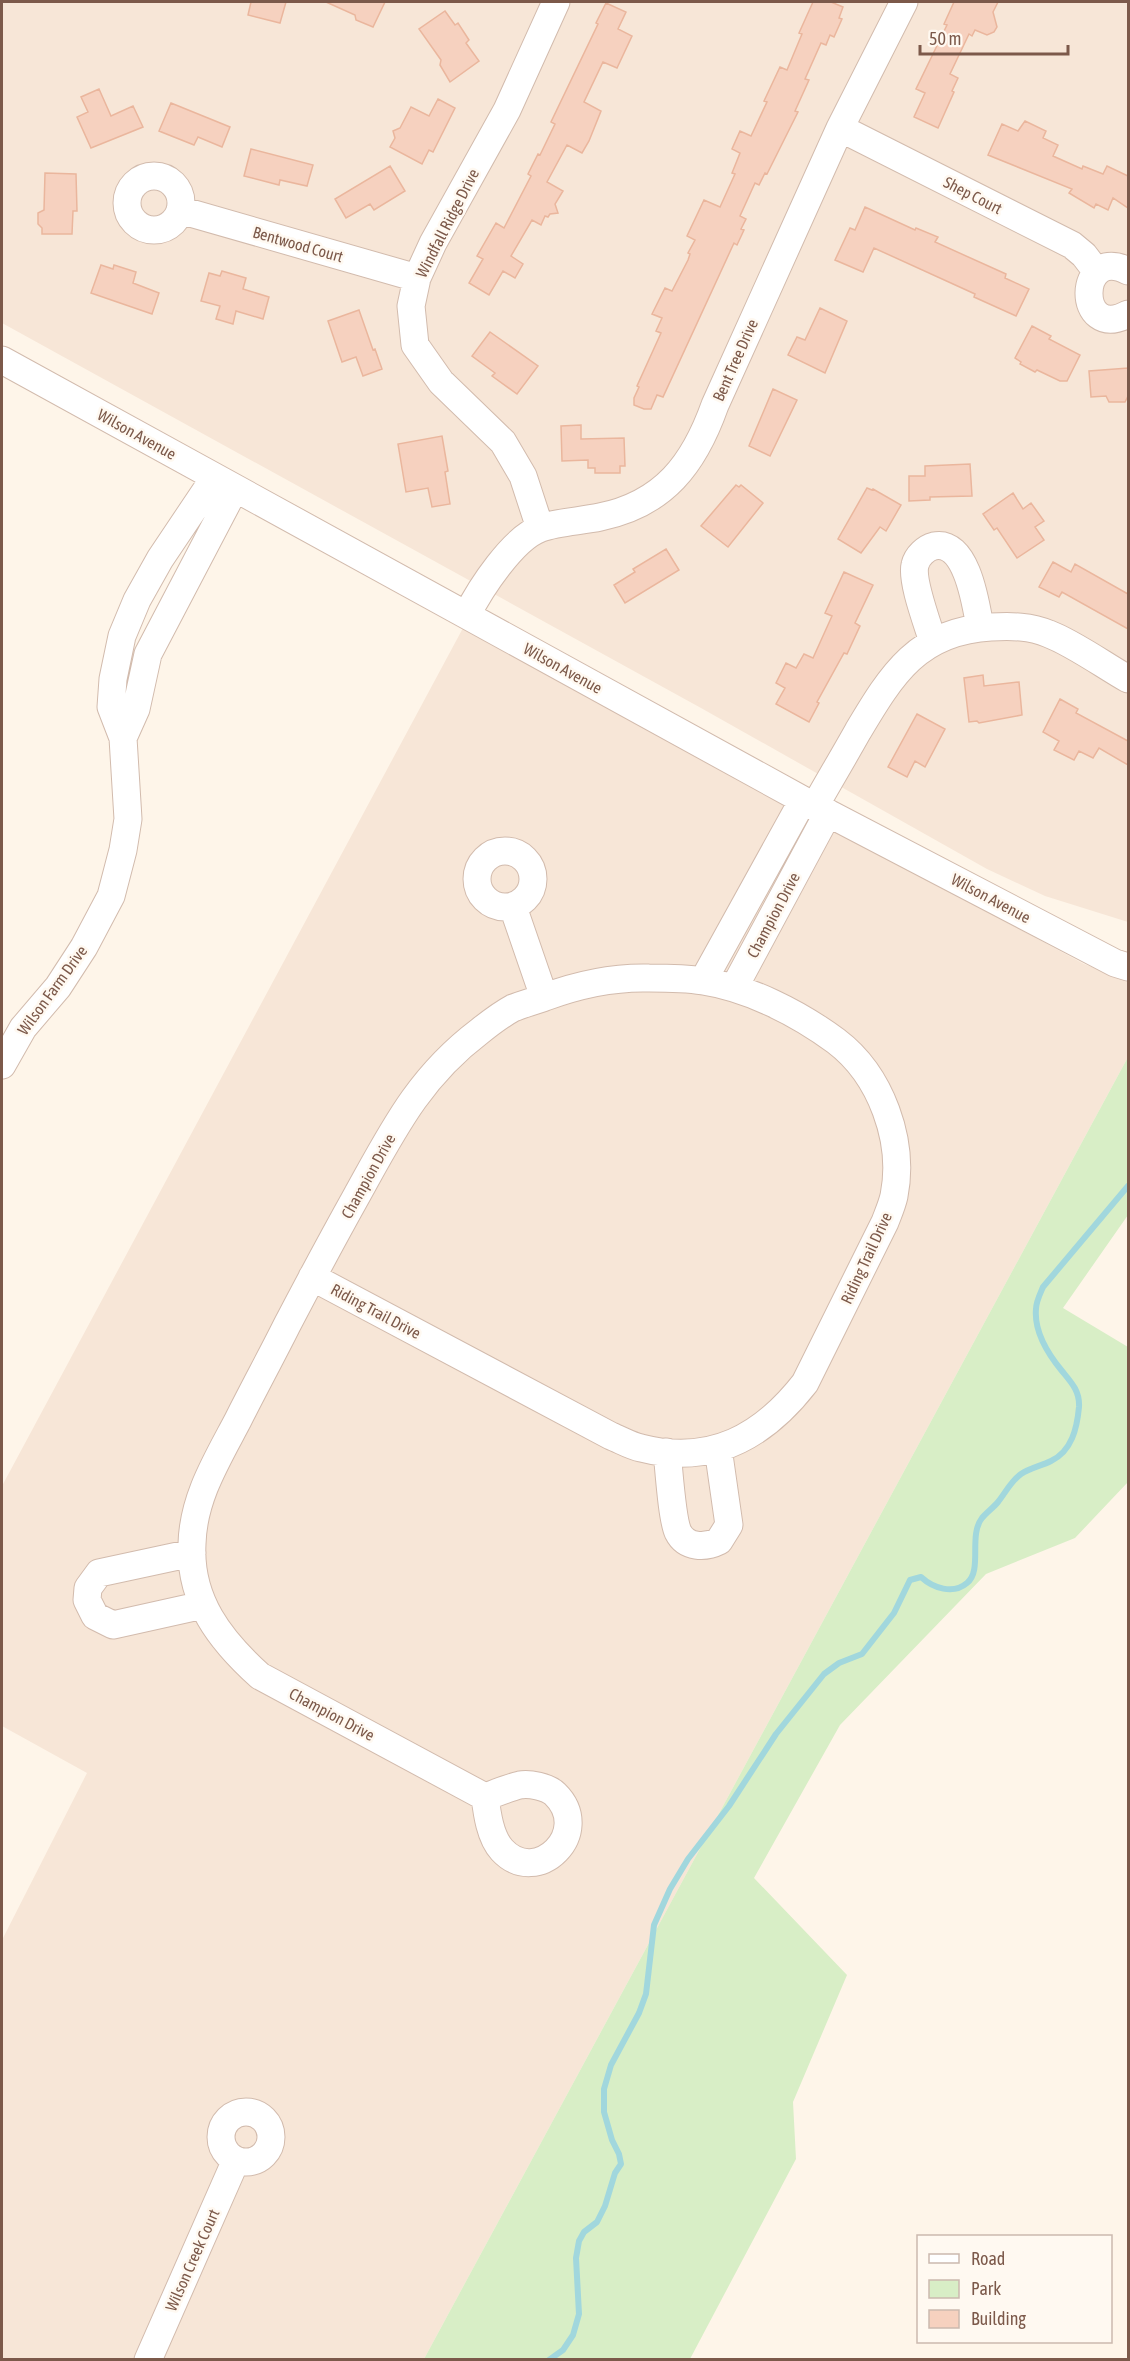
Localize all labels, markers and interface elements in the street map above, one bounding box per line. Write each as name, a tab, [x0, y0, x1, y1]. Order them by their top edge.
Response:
scale bar	[920, 18, 1068, 56]
text: 50 m	[929, 28, 961, 49]
street label: Windfall Ridge Drive	[412, 166, 483, 281]
street label: Shep Court	[940, 173, 1006, 218]
street label: Bentwood Court	[251, 223, 346, 266]
street label: Bent Tree Drive	[709, 316, 761, 404]
street label: Wilson Avenue	[95, 405, 179, 463]
street label: Wilson Avenue	[521, 639, 605, 697]
street label: Champion Drive	[743, 869, 804, 961]
street label: Wilson Avenue	[948, 870, 1034, 926]
street label: Wilson Farm Drive	[14, 942, 90, 1038]
street label: Champion Drive	[337, 1131, 399, 1222]
street label: Riding Trail Drive	[837, 1209, 896, 1307]
street label: Riding Trail Drive	[328, 1280, 424, 1343]
street label: Champion Drive	[286, 1684, 378, 1745]
street label: Wilson Creek Court	[161, 2206, 223, 2314]
legend	[917, 2235, 1112, 2343]
text: Road	[971, 2248, 1005, 2269]
text: Park	[971, 2278, 1001, 2299]
text: Building	[971, 2308, 1026, 2329]

